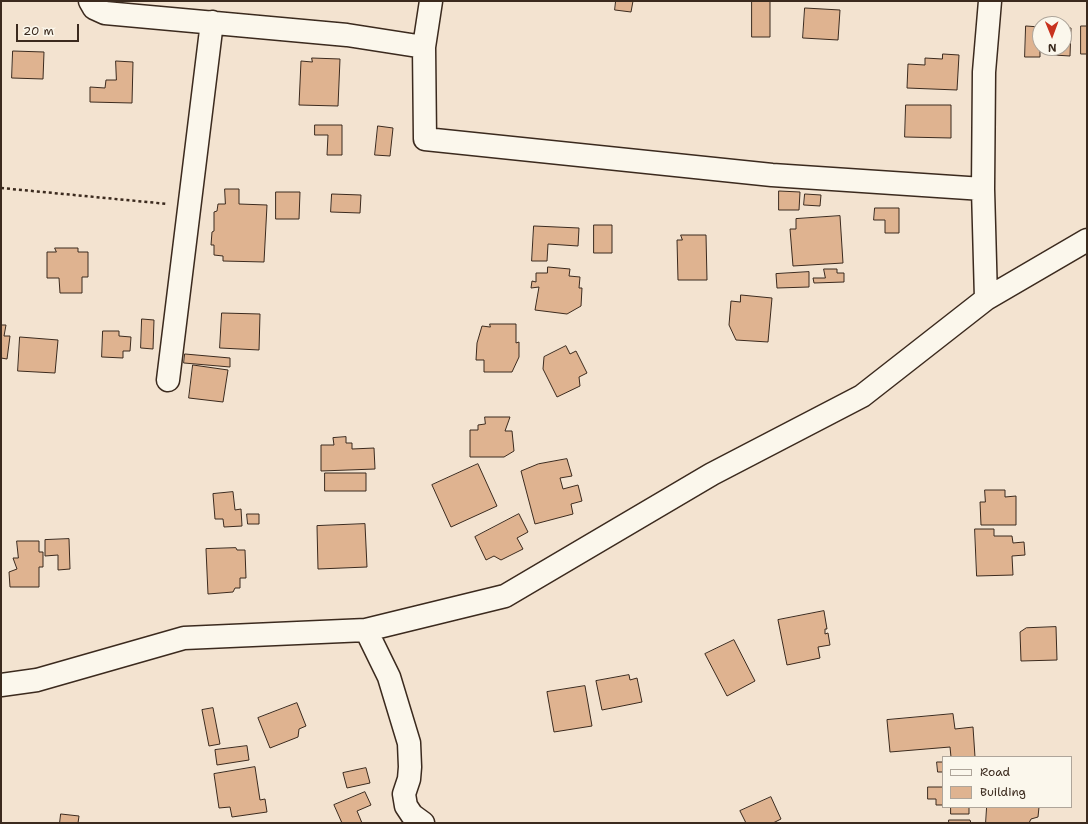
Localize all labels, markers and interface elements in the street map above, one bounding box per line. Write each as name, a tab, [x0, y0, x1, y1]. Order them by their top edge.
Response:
scale bar	[18, 16, 81, 42]
north arrow	[1032, 16, 1072, 56]
text: 20 m	[23, 23, 54, 39]
text: N	[1048, 40, 1057, 55]
legend	[942, 756, 1072, 808]
text: Road	[980, 764, 1010, 780]
text: Building	[980, 784, 1026, 800]

